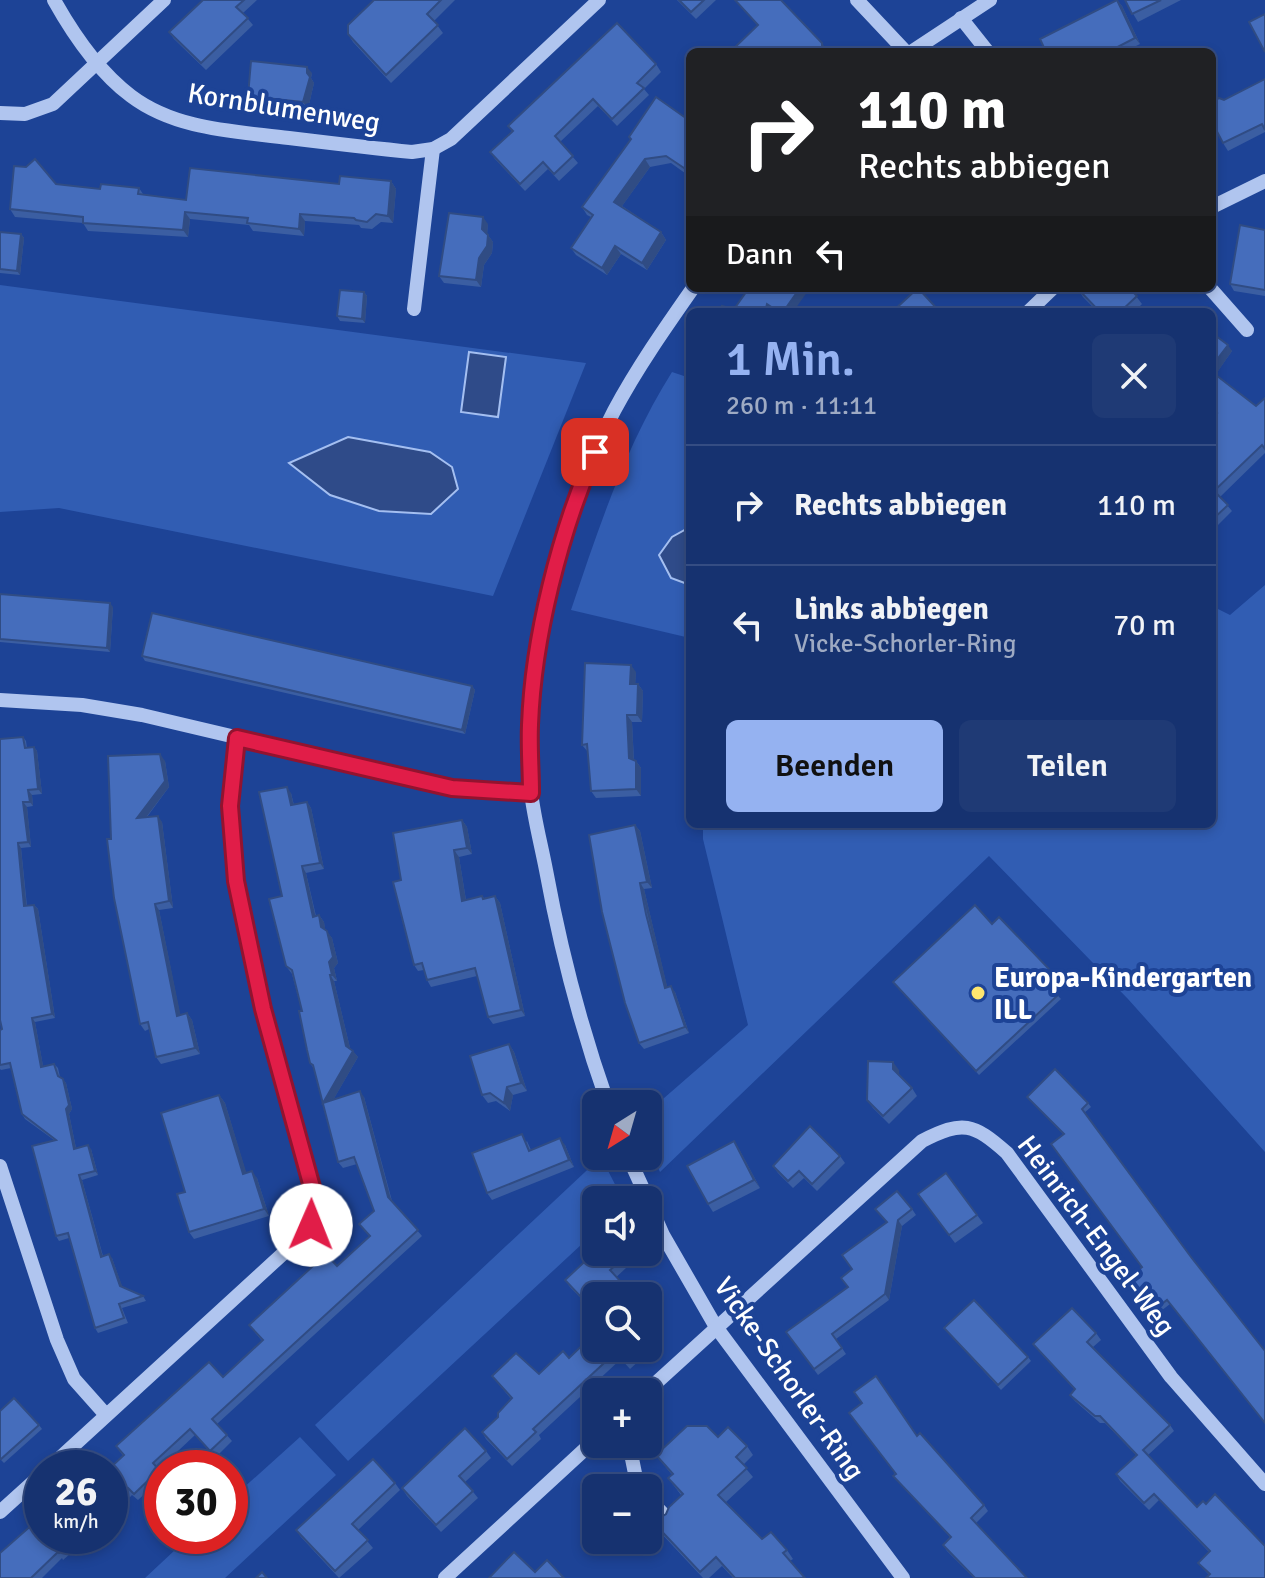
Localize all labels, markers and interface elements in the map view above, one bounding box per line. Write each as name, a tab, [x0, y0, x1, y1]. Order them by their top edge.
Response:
text: 110 m	[858, 75, 1006, 144]
street label: Kornblumenweg	[185, 76, 382, 140]
icon: right	[726, 80, 830, 184]
text: Rechts abbiegen	[858, 144, 1111, 189]
icon: left	[809, 232, 853, 276]
text: Dann	[726, 236, 793, 273]
text: 1 Min.	[726, 330, 855, 389]
button: close	[1092, 334, 1176, 418]
text: 260 m · 11:11	[726, 390, 877, 422]
pin	[561, 418, 629, 486]
icon: arrive	[573, 430, 617, 474]
icon: right	[726, 483, 770, 527]
text: Rechts abbiegen	[794, 487, 1007, 524]
text: 110 m	[1097, 487, 1176, 524]
text: Links abbiegen	[794, 591, 989, 628]
icon: left	[726, 603, 770, 647]
text: 70 m	[1113, 607, 1176, 644]
text: Vicke-Schorler-Ring	[794, 628, 1016, 660]
button: Beenden	[726, 720, 943, 812]
button: Teilen	[959, 720, 1176, 812]
place label: Europa-Kindergarten ILL	[994, 961, 1252, 1027]
marker: Europa-Kindergarten ILL	[969, 984, 987, 1002]
north arrow	[582, 1090, 662, 1170]
map controls	[582, 1090, 662, 1554]
street label: Heinrich-Engel-Weg	[1010, 1129, 1182, 1342]
position arrow	[269, 1183, 353, 1267]
button: sound	[582, 1186, 662, 1266]
street label: Vicke-Schorler-Ring	[707, 1271, 872, 1486]
button: search	[582, 1282, 662, 1362]
button: +	[582, 1378, 662, 1458]
speed limit sign: 30	[144, 1450, 248, 1554]
text: 26	[54, 1467, 98, 1517]
button: −	[582, 1474, 662, 1554]
text: km/h	[53, 1509, 99, 1534]

